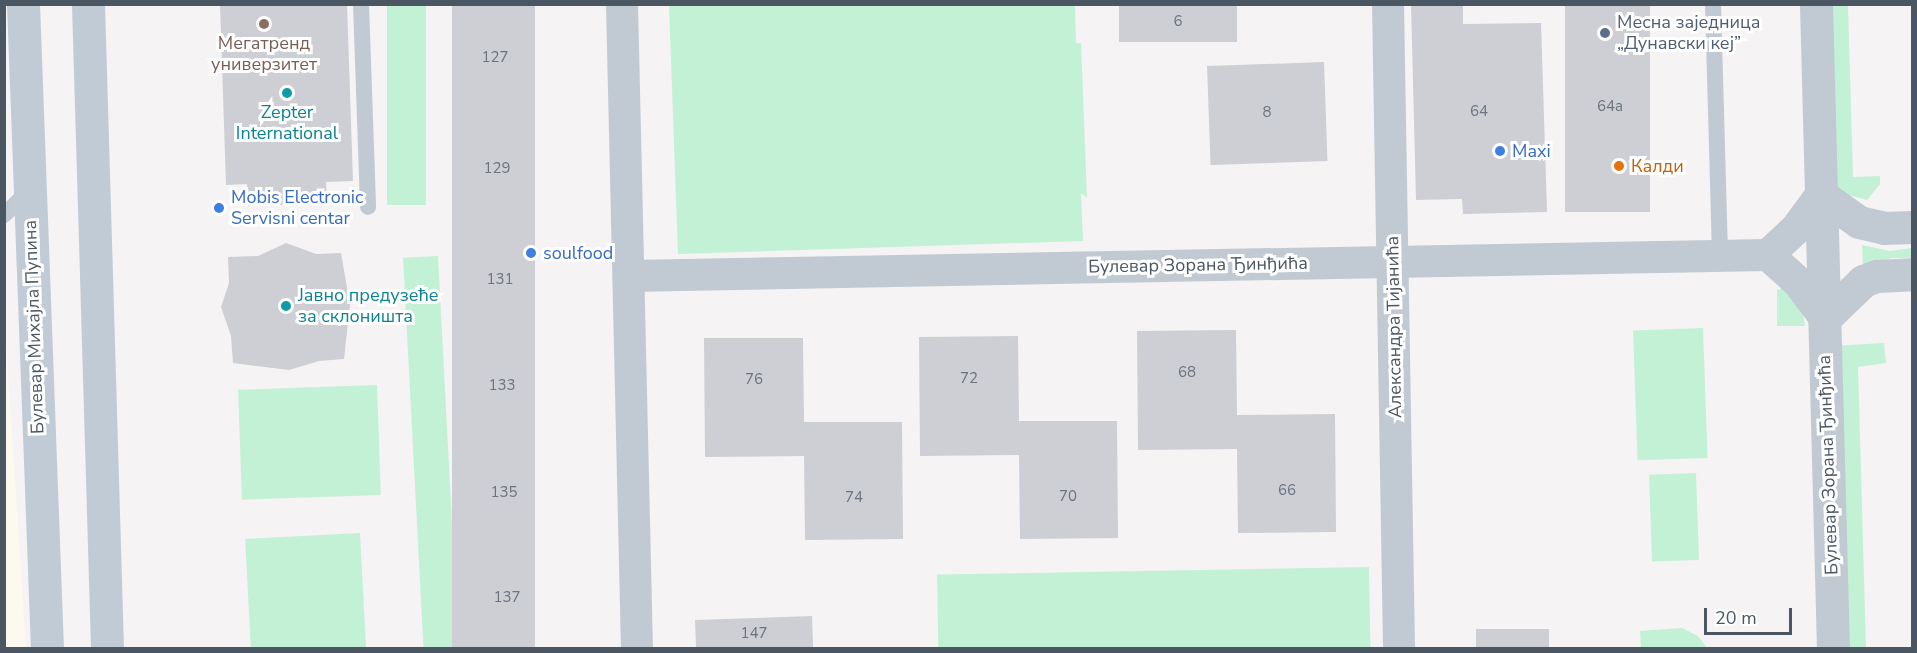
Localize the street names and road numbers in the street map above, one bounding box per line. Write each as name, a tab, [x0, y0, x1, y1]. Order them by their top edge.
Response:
street label: Булевар Михајла Пупина	[19, 220, 49, 434]
street label: Александра Тијанића	[1382, 236, 1406, 418]
street label: Булевар Зорана Ђинђића	[1088, 252, 1308, 278]
street label: Булевар Зорана Ђинђића	[1813, 355, 1843, 575]

